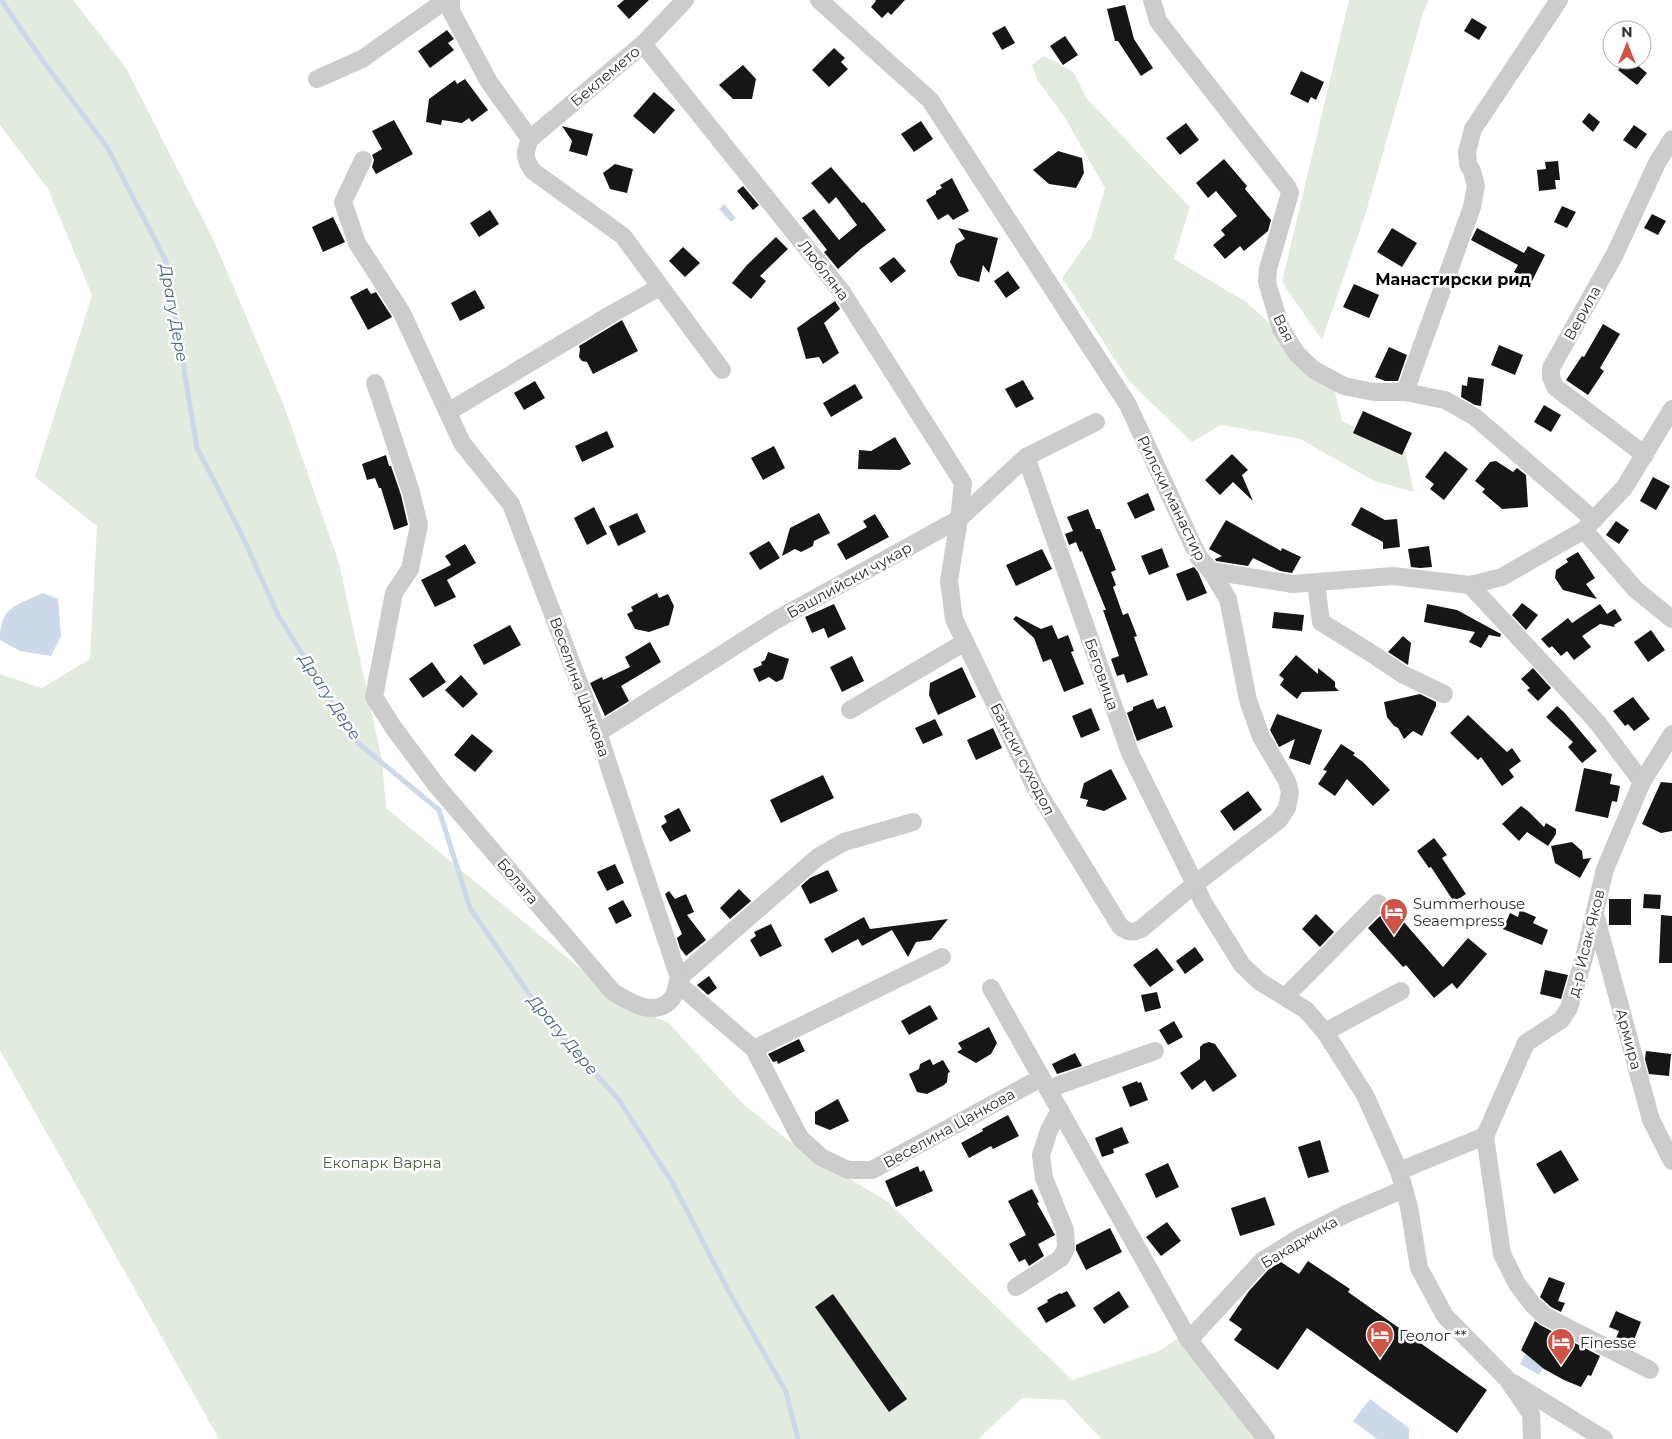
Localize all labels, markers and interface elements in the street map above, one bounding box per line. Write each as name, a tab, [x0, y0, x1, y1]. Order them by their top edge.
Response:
north arrow	[1602, 20, 1652, 70]
text: N	[1621, 23, 1633, 41]
street label: Беклемето	[566, 42, 644, 110]
street label: Любляна	[794, 236, 854, 304]
water label: Драгу Дере	[156, 261, 192, 363]
district label: Манастирски рид	[1375, 270, 1531, 289]
street label: Верила	[1559, 282, 1605, 344]
street label: Вая	[1269, 311, 1299, 345]
street label: Рилски манастир	[1133, 432, 1211, 564]
street label: Башлийски чукар	[783, 538, 915, 622]
street label: Веселина Цанкова	[546, 614, 614, 760]
street label: Беговица	[1081, 635, 1123, 713]
water label: Драгу Дере	[294, 649, 365, 744]
street label: Бански суходол	[987, 700, 1059, 818]
street label: Болата	[493, 854, 543, 908]
street label: д-р Исак Яков	[1563, 887, 1609, 999]
place label: Summerhouse Seaempress	[1413, 894, 1525, 930]
hotel icon: Summerhouse Seaempress	[1379, 897, 1409, 936]
water label: Драгу Дере	[523, 989, 602, 1079]
street label: Армира	[1612, 1006, 1646, 1072]
street label: Веселина Цанкова	[880, 1084, 1018, 1172]
park label: Екопарк Варна	[323, 1153, 441, 1172]
street label: Бакаджика	[1257, 1212, 1341, 1272]
hotel icon: Геолог **	[1365, 1320, 1395, 1359]
place label: Геолог **	[1399, 1326, 1467, 1345]
hotel icon: Finesse	[1546, 1327, 1576, 1366]
place label: Finesse	[1580, 1333, 1636, 1352]

